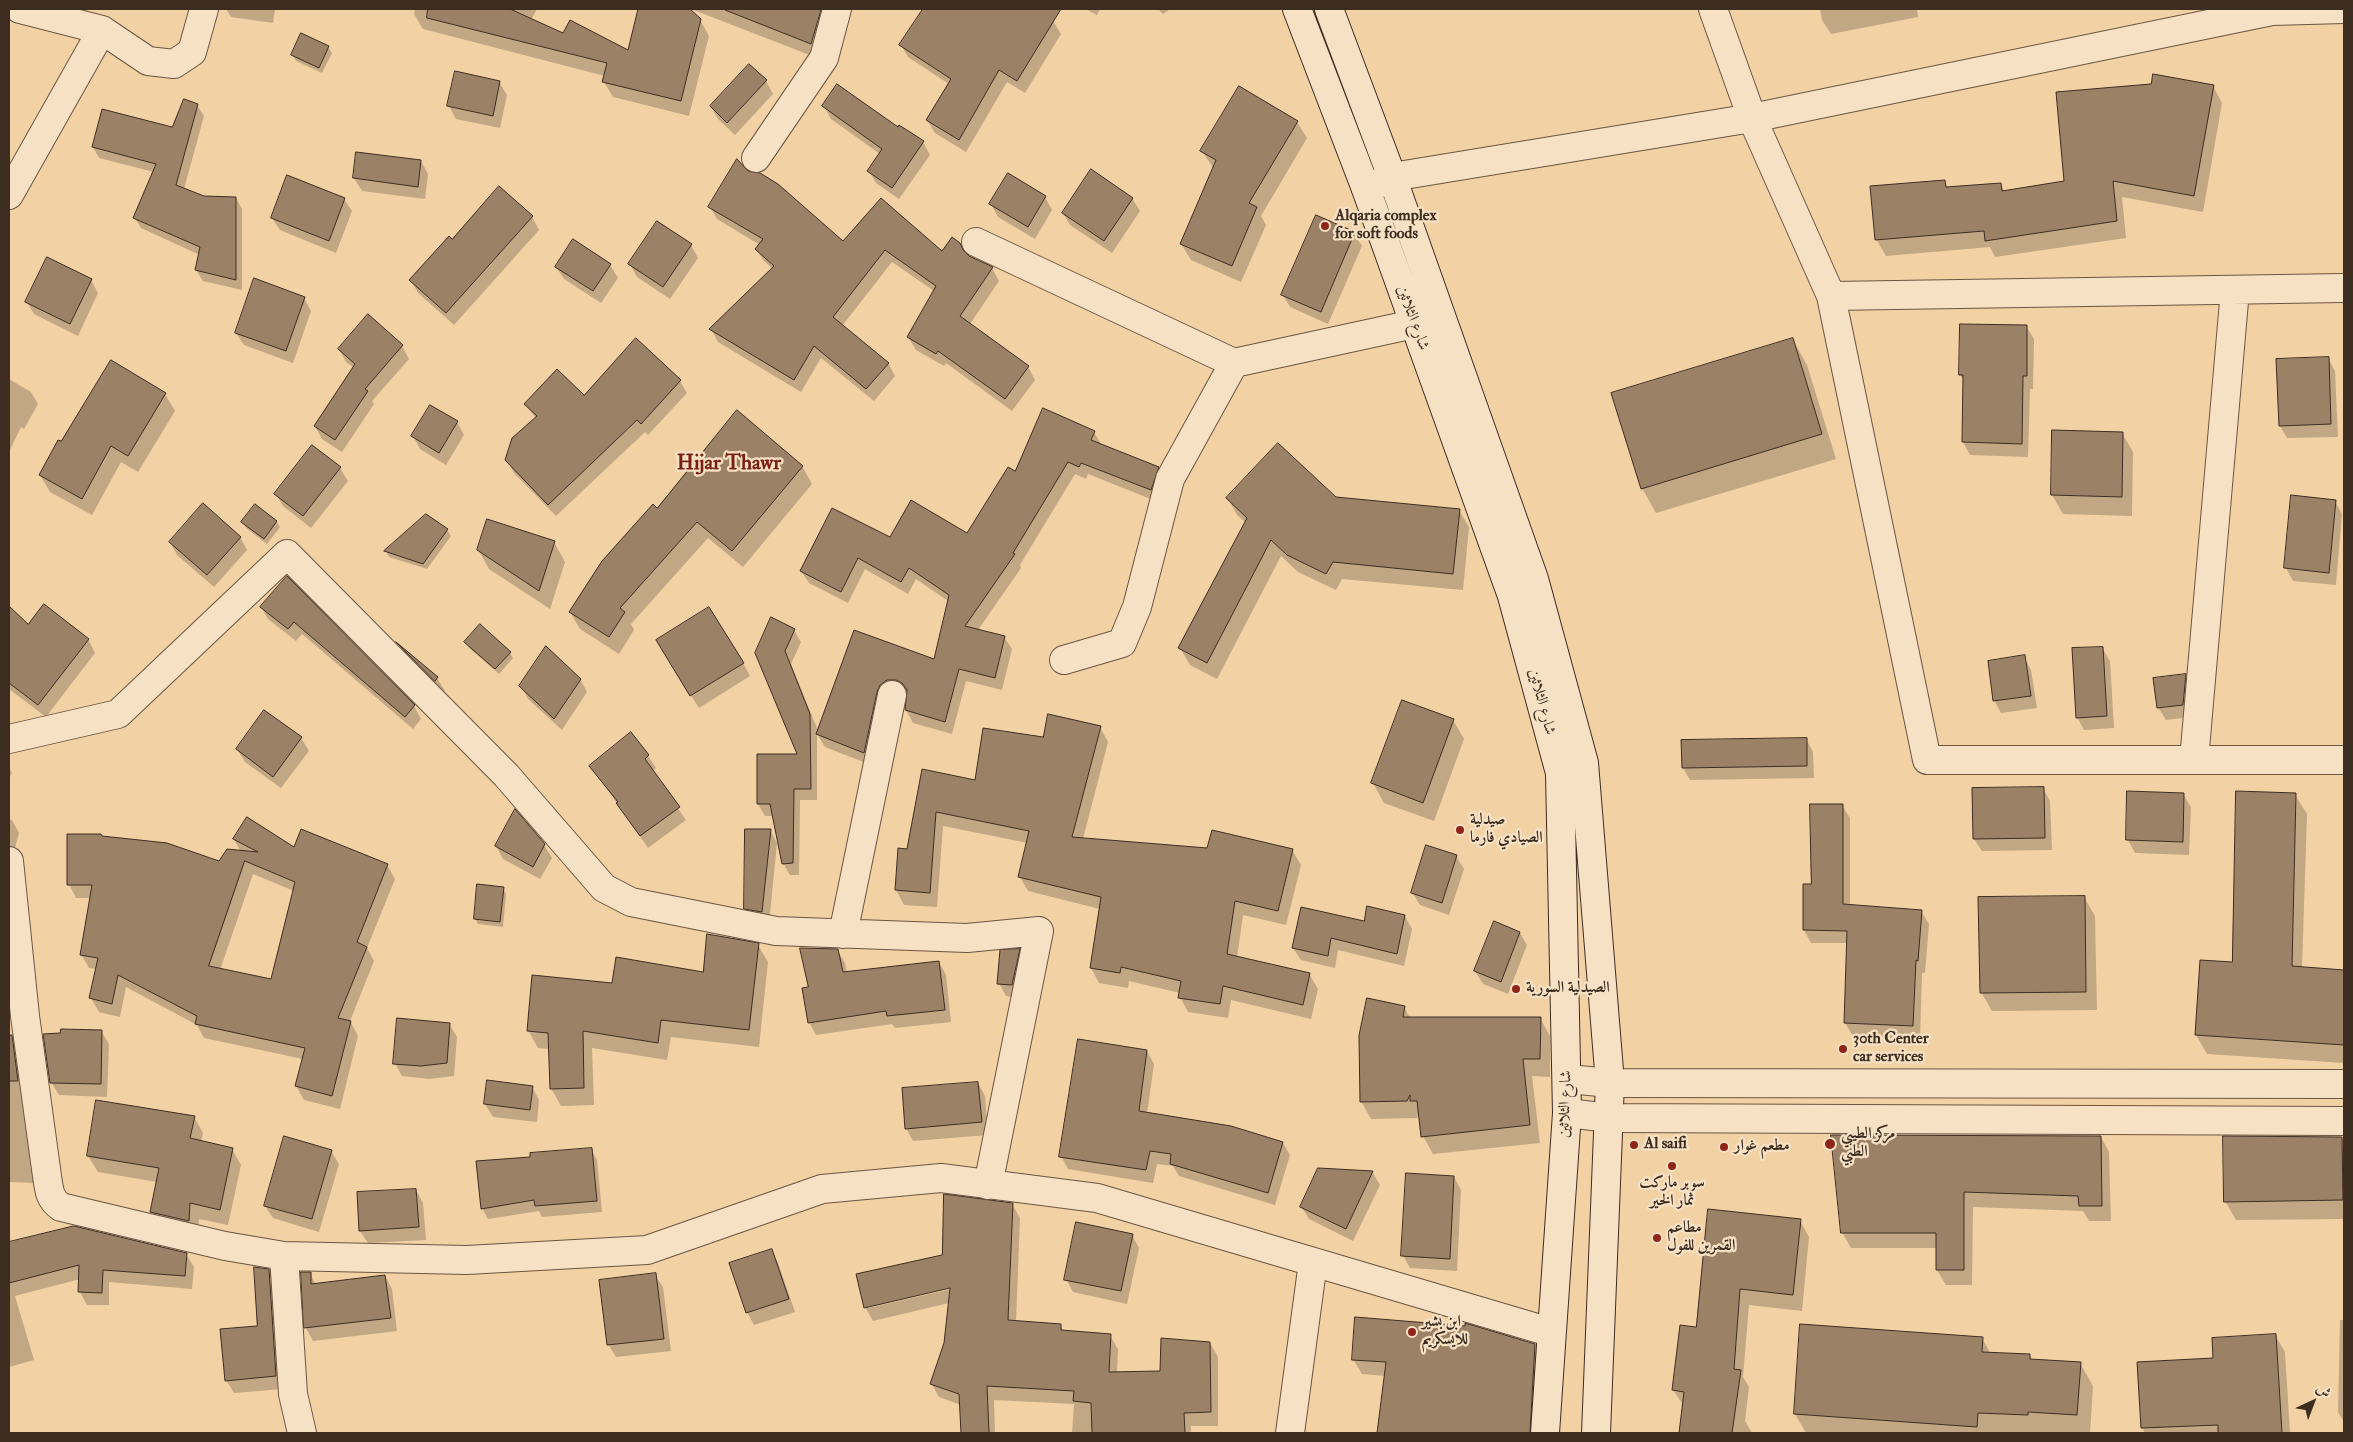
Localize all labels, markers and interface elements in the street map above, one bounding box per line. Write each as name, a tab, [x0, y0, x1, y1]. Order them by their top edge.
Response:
place label: Alqaria complex for soft foods	[1335, 207, 1437, 245]
marker: Alqaria complex for soft foods	[1319, 220, 1331, 232]
street label: شارع الثلاثين	[1391, 283, 1433, 353]
district label: Hijar Thawr	[677, 451, 781, 477]
street label: شارع الثلاثين	[1523, 667, 1559, 737]
place label: صيدلية الصيادي فارما	[1470, 811, 1543, 849]
marker: صيدلية الصيادي فارما	[1454, 824, 1466, 836]
place label: الصيدلية السورية	[1526, 979, 1610, 999]
marker: الصيدلية السورية	[1510, 983, 1522, 995]
place label: 30th Center car services	[1853, 1030, 1929, 1068]
marker: 30th Center car services	[1837, 1043, 1849, 1055]
street label: شارع الثلاثين	[1555, 1070, 1577, 1138]
place label: مركز الطيبي الطبي	[1841, 1125, 1895, 1163]
place label: Al saifi	[1644, 1135, 1687, 1155]
place label: مطعم غوار	[1734, 1137, 1790, 1157]
marker: مركز الطيبي الطبي	[1823, 1137, 1837, 1151]
marker: Al saifi	[1628, 1139, 1640, 1151]
marker: مطعم غوار	[1718, 1141, 1730, 1153]
marker: سوبر ماركت ثمار الخير	[1666, 1160, 1678, 1172]
place label: سوبر ماركت ثمار الخير	[1639, 1174, 1705, 1212]
place label: مطاعم القمرين للفول	[1667, 1219, 1736, 1257]
marker: مطاعم القمرين للفول	[1651, 1232, 1663, 1244]
place label: ابن بشير للايسكريم	[1422, 1313, 1468, 1351]
marker: ابن بشير للايسكريم	[1406, 1326, 1418, 1338]
north arrow	[2288, 1377, 2338, 1427]
text: ش	[2313, 1380, 2334, 1402]

